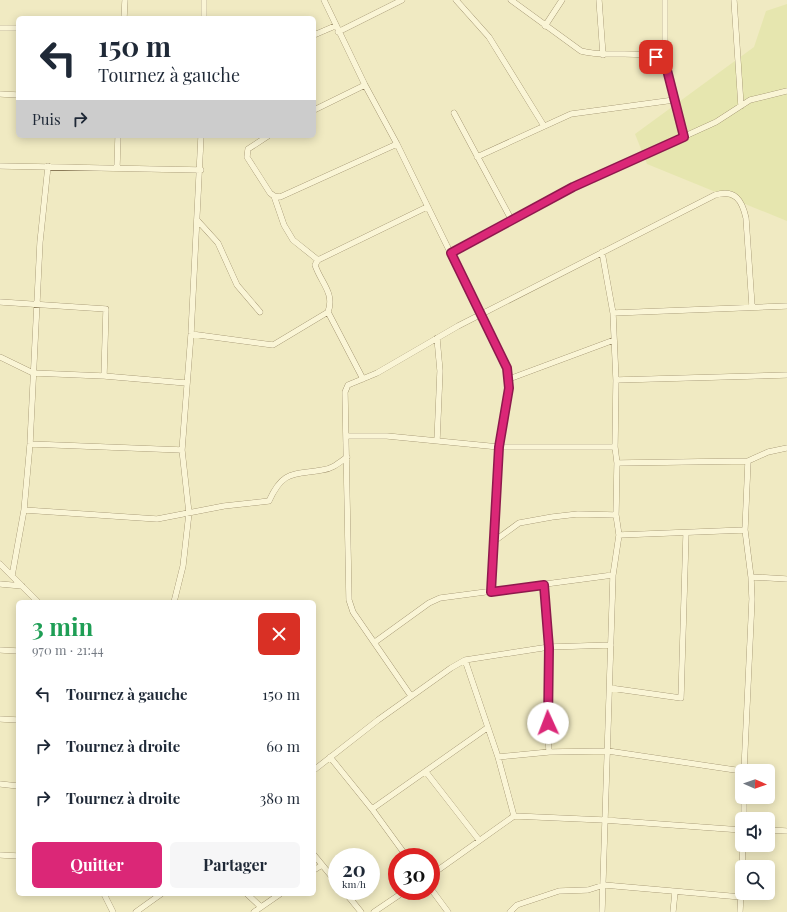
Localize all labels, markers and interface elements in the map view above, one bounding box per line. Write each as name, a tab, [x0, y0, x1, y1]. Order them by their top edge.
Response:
text: 150 m	[98, 27, 171, 64]
icon: left	[32, 32, 84, 84]
pin	[639, 40, 673, 74]
icon: arrive	[645, 46, 667, 68]
text: Tournez à gauche	[98, 63, 240, 87]
icon: right	[69, 108, 91, 130]
text: Puis	[32, 109, 61, 129]
text: 3 min	[32, 610, 93, 642]
button: close	[258, 613, 300, 655]
text: 970 m · 21:44	[32, 641, 104, 658]
icon: left	[32, 683, 54, 705]
text: Tournez à gauche	[66, 684, 188, 704]
text: 150 m	[262, 684, 300, 704]
position arrow	[527, 702, 569, 744]
icon: right	[32, 735, 54, 757]
text: Tournez à droite	[66, 736, 180, 756]
text: 60 m	[266, 736, 300, 756]
north arrow	[735, 764, 775, 804]
map controls	[735, 764, 775, 900]
icon: right	[32, 787, 54, 809]
text: Tournez à droite	[66, 788, 180, 808]
text: 380 m	[259, 788, 300, 808]
button: sound	[735, 812, 775, 852]
button: Quitter	[32, 842, 162, 888]
button: Partager	[170, 842, 300, 888]
speed limit sign: 30	[388, 848, 440, 900]
text: 20	[342, 855, 366, 882]
button: search	[735, 860, 775, 900]
text: km/h	[342, 877, 366, 891]

